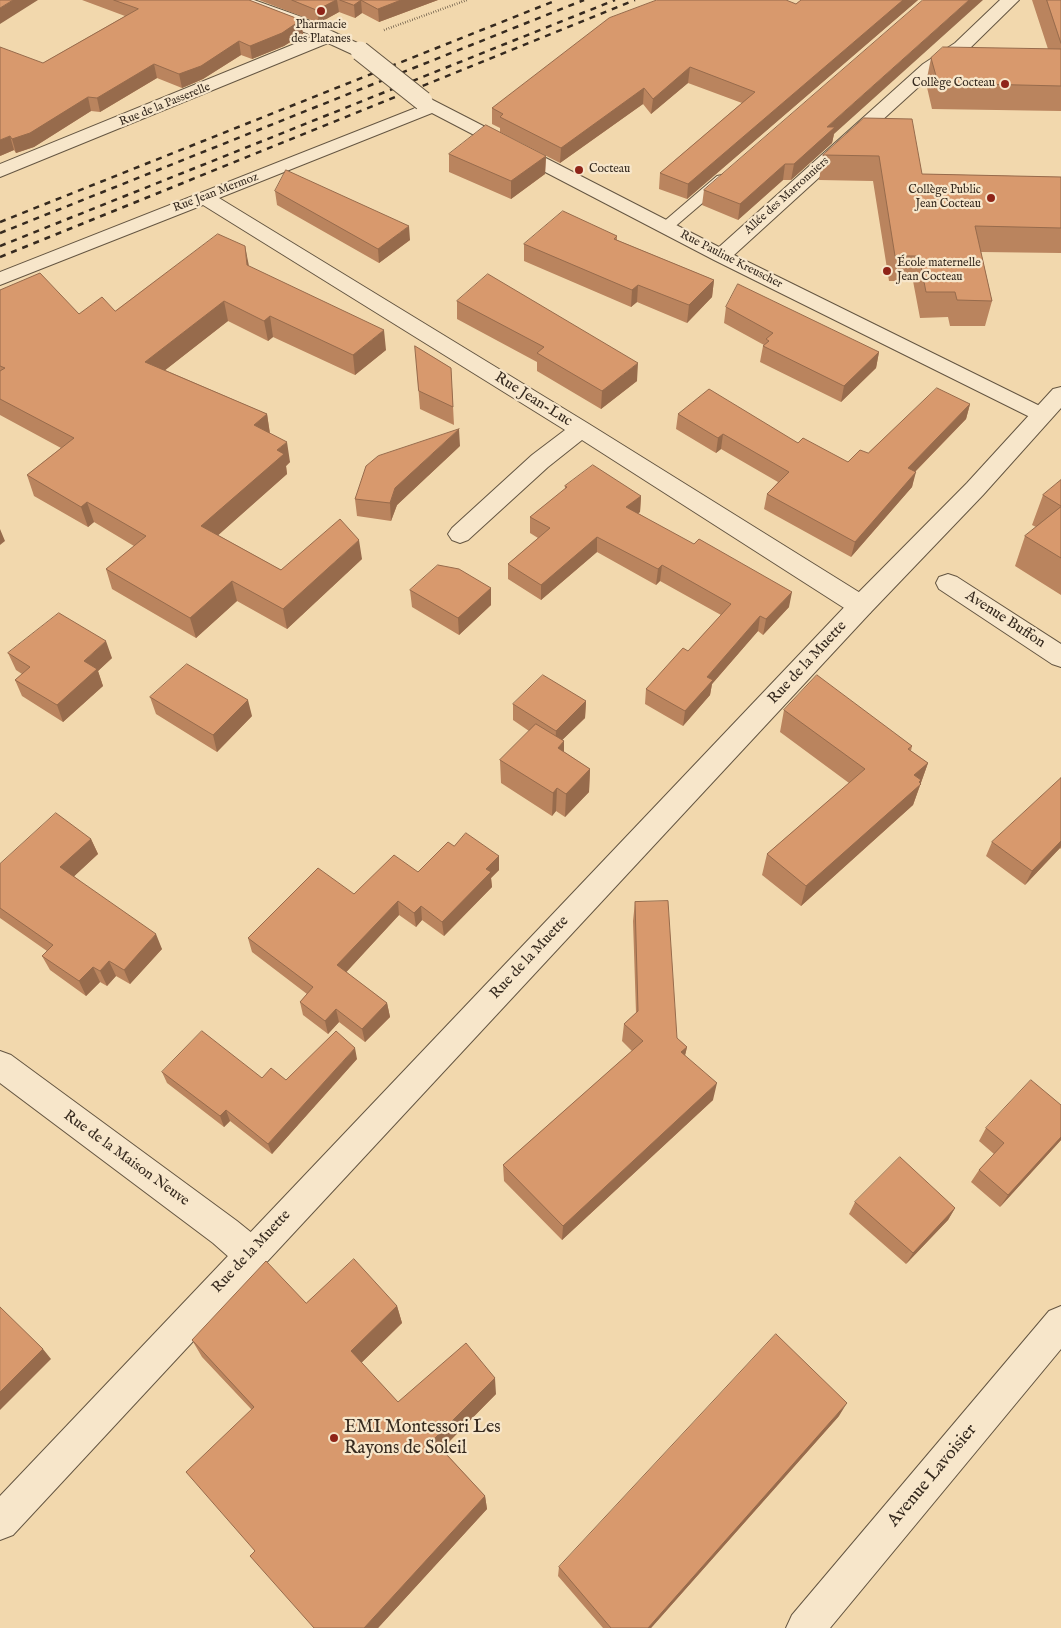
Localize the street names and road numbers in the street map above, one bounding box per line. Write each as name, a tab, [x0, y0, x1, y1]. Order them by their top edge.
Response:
street label: Rue de la Passerelle	[117, 80, 213, 130]
street label: Allée des Marronniers	[742, 154, 832, 238]
street label: Rue Jean Mermoz	[171, 170, 261, 216]
street label: Rue Pauline Kreuscher	[677, 228, 785, 292]
street label: Rue Jean-Luc	[491, 369, 575, 431]
street label: Avenue Buffon	[962, 587, 1048, 653]
street label: Rue de la Muette	[765, 618, 851, 708]
street label: Rue de la Muette	[487, 913, 573, 1003]
street label: Rue de la Maison Neuve	[60, 1107, 192, 1211]
street label: Rue de la Muette	[209, 1207, 295, 1297]
street label: Avenue Lavoisier	[884, 1420, 982, 1532]

